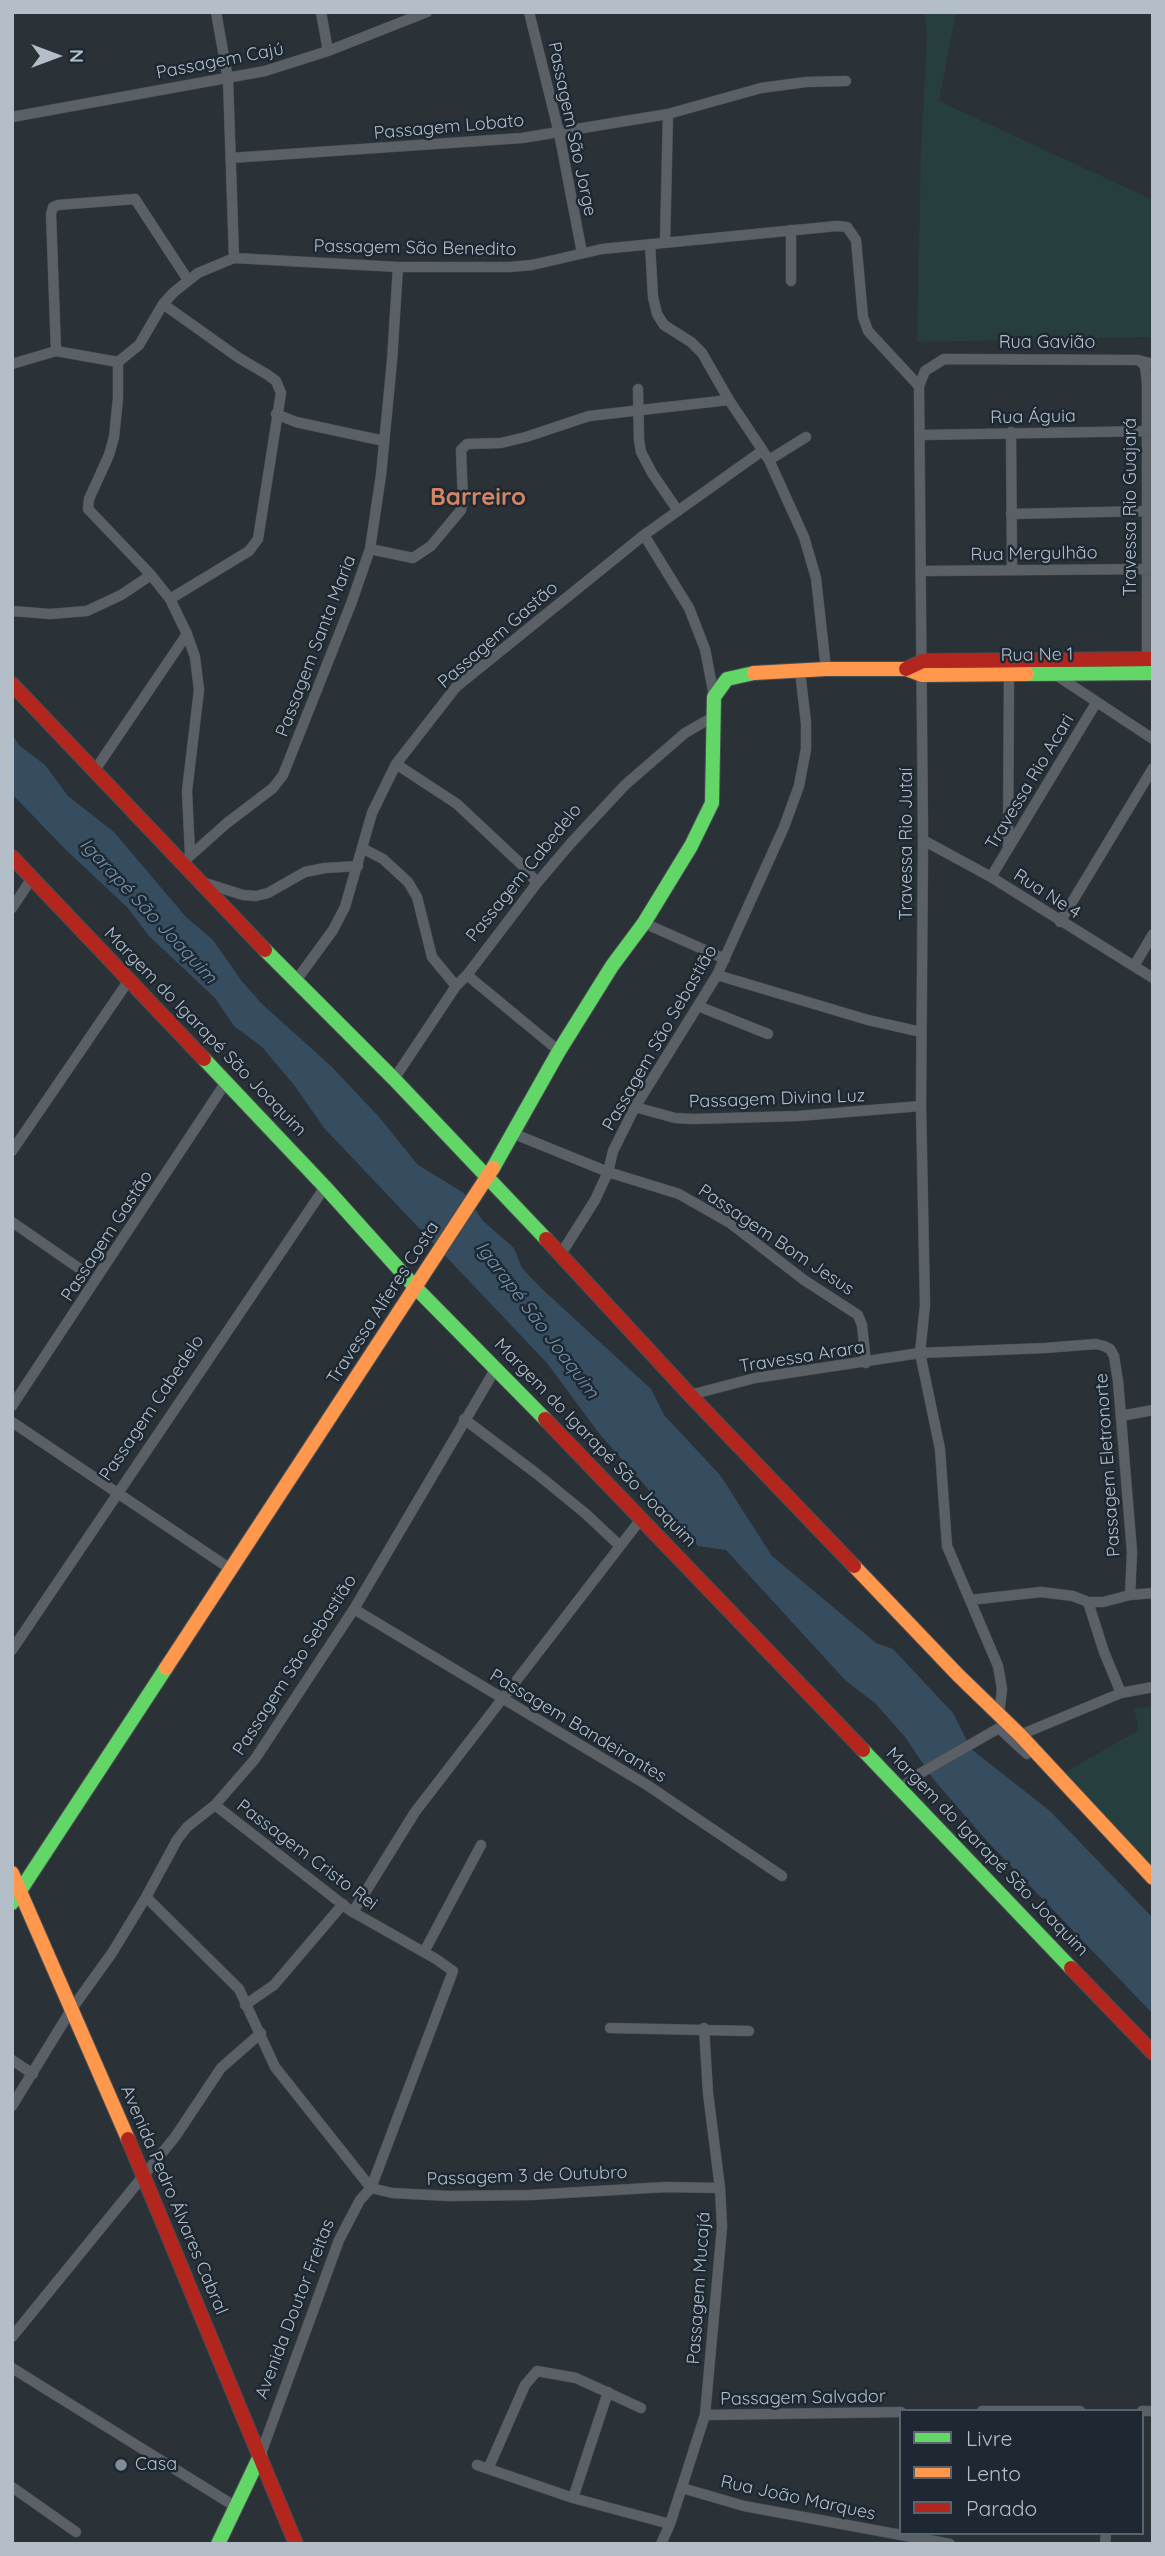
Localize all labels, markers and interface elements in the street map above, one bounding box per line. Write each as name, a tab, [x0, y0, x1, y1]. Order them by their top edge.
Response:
north arrow	[21, 21, 91, 91]
street label: Passagem Cajú	[154, 38, 286, 84]
street label: Passagem São Jorge	[543, 40, 601, 218]
text: N	[65, 49, 89, 63]
street label: Passagem Lobato	[373, 110, 525, 144]
street label: Passagem São Benedito	[313, 235, 517, 261]
street label: Rua Gavião	[999, 332, 1095, 354]
street label: Rua Águia	[990, 405, 1076, 429]
street label: Travessa Rio Guajará	[1120, 418, 1142, 596]
district label: Barreiro	[430, 484, 526, 512]
street label: Rua Mergulhão	[970, 542, 1098, 566]
street label: Passagem Santa Maria	[271, 552, 361, 740]
street label: Passagem Gastão	[434, 577, 562, 693]
street label: Rua Ne 1	[1000, 644, 1074, 666]
street label: Travessa Rio Acari	[981, 710, 1079, 854]
street label: Travessa Rio Jutaí	[896, 768, 918, 920]
street label: Passagem Cabedelo	[462, 800, 586, 946]
water label: Igarapé São Joaquim	[75, 834, 221, 988]
street label: Rua Ne 4	[1009, 864, 1085, 924]
street label: Margem do Igarapé São Joaquim	[99, 923, 311, 1141]
street label: Passagem São Sebastião	[598, 941, 722, 1135]
street label: Passagem Divina Luz	[688, 1085, 866, 1113]
street label: Passagem Gastão	[57, 1166, 157, 1306]
street label: Passagem Bom Jesus	[694, 1180, 858, 1300]
street label: Travessa Alferes Costa	[322, 1218, 444, 1388]
water label: Igarapé São Joaquim	[471, 1237, 603, 1403]
street label: Passagem Cabedelo	[95, 1331, 209, 1485]
street label: Margem do Igarapé São Joaquim	[489, 1334, 701, 1552]
street label: Travessa Arara	[738, 1336, 866, 1378]
street label: Passagem Eletronorte	[1091, 1372, 1125, 1558]
street label: Passagem São Sebastião	[228, 1571, 362, 1759]
street label: Passagem Bandeirantes	[486, 1665, 670, 1787]
street label: Margem do Igarapé São Joaquim	[881, 1743, 1093, 1961]
street label: Passagem Cristo Rei	[232, 1795, 382, 1915]
street label: Avenida Pedro Álvares Cabral	[116, 2082, 232, 2318]
street label: Passagem 3 de Outubro	[426, 2162, 628, 2190]
street label: Passagem Mucajá	[683, 2211, 715, 2365]
street label: Avenida Doutor Freitas	[251, 2216, 339, 2402]
street label: Passagem Salvador	[720, 2386, 886, 2410]
legend	[899, 2409, 1144, 2535]
text: Livre	[966, 2425, 1012, 2451]
place label: Casa	[135, 2454, 177, 2476]
marker: Casa	[113, 2457, 129, 2473]
text: Lento	[966, 2460, 1021, 2486]
street label: Rua João Marques	[719, 2471, 877, 2525]
text: Parado	[966, 2495, 1037, 2521]

